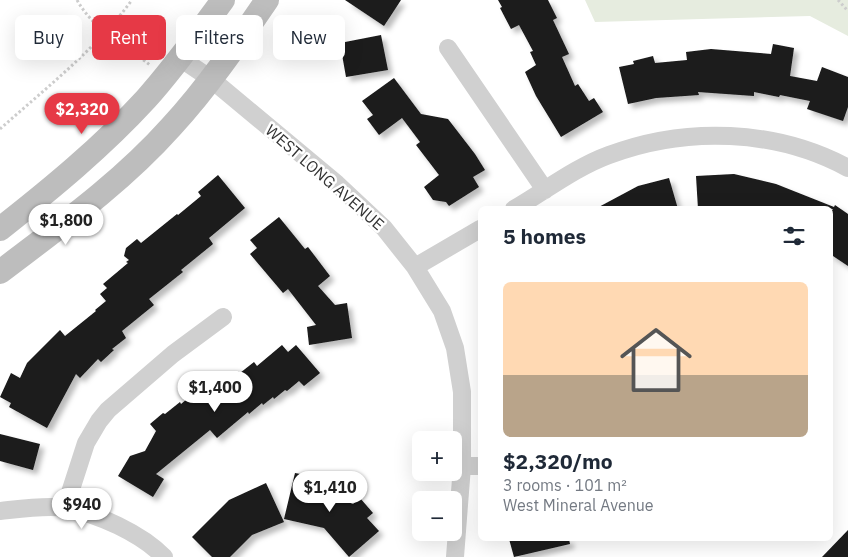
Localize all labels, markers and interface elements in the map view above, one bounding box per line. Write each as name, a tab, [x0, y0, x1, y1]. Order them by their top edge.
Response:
chip: Buy	[15, 15, 82, 60]
chip: Rent	[92, 15, 166, 60]
chip: Filters	[176, 15, 263, 60]
chip: New	[273, 15, 345, 60]
pin: $2,320	[41, 92, 123, 135]
text: $2,320	[56, 99, 108, 119]
street label: WEST LONG AVENUE	[262, 120, 388, 234]
pin: $1,800	[25, 204, 107, 246]
text: $1,800	[40, 210, 92, 230]
text: 5 homes	[503, 222, 586, 250]
icon: filters	[780, 222, 808, 250]
icon: home	[611, 315, 701, 405]
pin: $1,400	[174, 370, 256, 413]
text: $1,400	[189, 377, 241, 397]
map controls	[412, 431, 462, 541]
button: +	[412, 431, 462, 481]
text: $2,320/mo	[503, 447, 613, 475]
pin: $1,410	[289, 470, 371, 513]
text: 3 rooms · 101 m²	[503, 475, 627, 495]
text: $1,410	[304, 477, 356, 497]
pin: $940	[52, 488, 112, 530]
button: −	[412, 491, 462, 541]
text: $940	[63, 494, 101, 514]
text: West Mineral Avenue	[503, 495, 654, 515]

